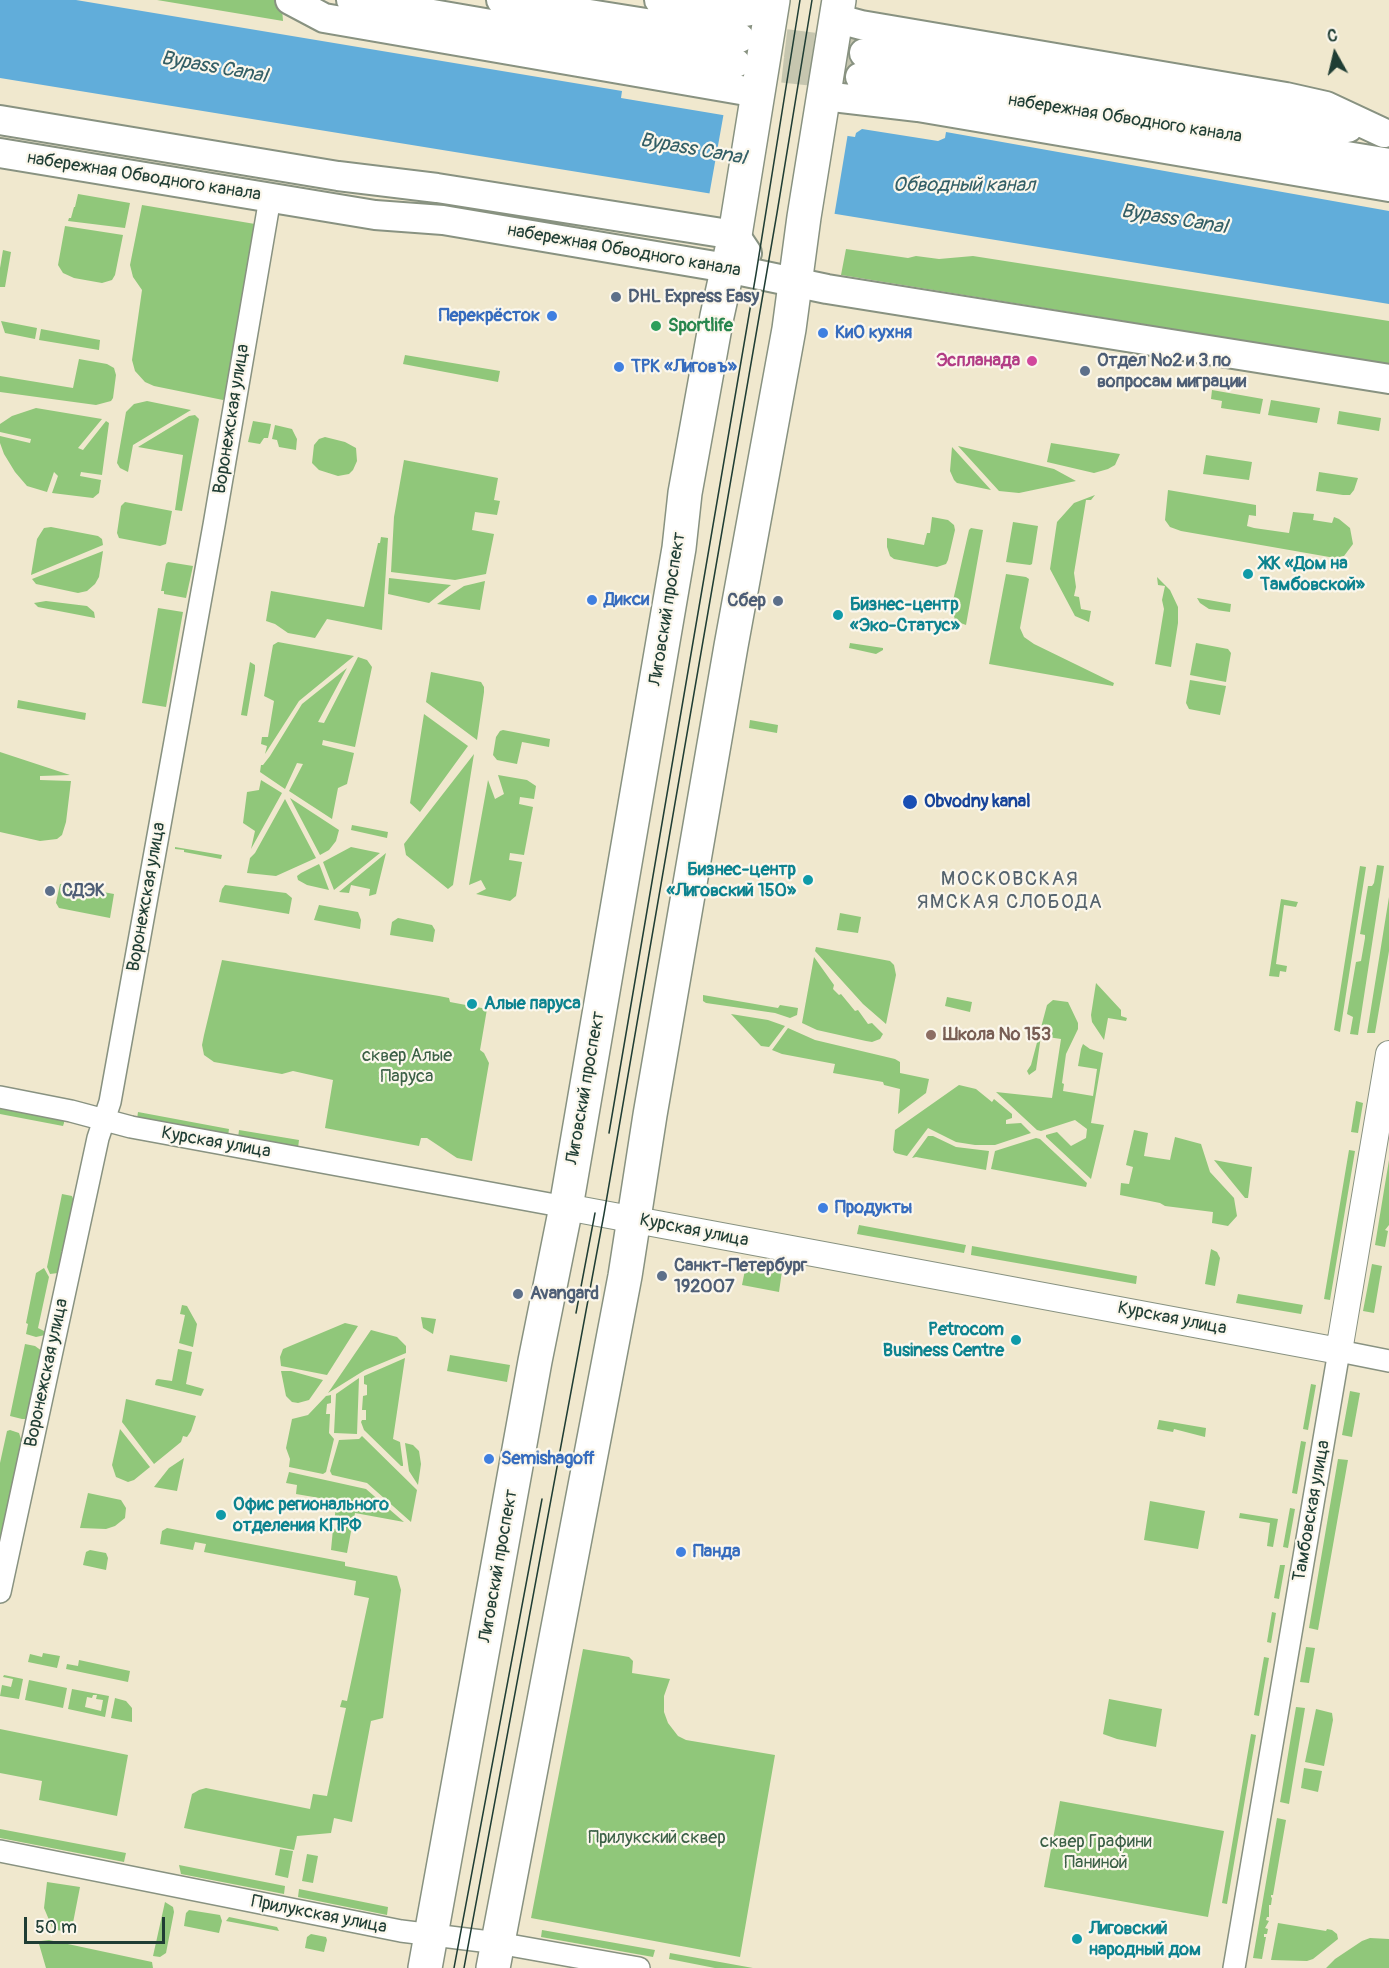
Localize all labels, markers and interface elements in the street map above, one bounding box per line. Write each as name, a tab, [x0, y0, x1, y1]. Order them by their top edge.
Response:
north arrow	[1305, 24, 1365, 84]
text: С	[1326, 26, 1339, 47]
water label: Bypass Canal	[159, 47, 269, 89]
street label: набережная Обводного канала	[1006, 90, 1244, 148]
water label: Bypass Canal	[638, 129, 748, 171]
street label: набережная Обводного канала	[25, 148, 263, 206]
water label: Обводный канал	[893, 174, 1035, 198]
water label: Bypass Canal	[1119, 200, 1229, 240]
street label: набережная Обводного канала	[506, 220, 742, 282]
place label: DHL Express Easy	[628, 286, 759, 308]
marker: DHL Express Easy	[609, 290, 623, 304]
place label: Перекрёсток	[439, 305, 540, 327]
marker: Перекрёсток	[545, 309, 559, 323]
place label: Sportlife	[668, 315, 733, 337]
marker: Sportlife	[649, 319, 663, 333]
place label: КиО кухня	[835, 322, 912, 344]
marker: КиО кухня	[816, 326, 830, 340]
street label: Воронежская улица	[209, 343, 255, 495]
place label: Эспланада	[937, 350, 1020, 372]
place label: Отдел №2 и 3 по вопросам миграции	[1097, 350, 1246, 392]
marker: Эспланада	[1025, 354, 1039, 368]
place label: ТРК «Лиговъ»	[631, 356, 737, 378]
marker: ТРК «Лиговъ»	[612, 360, 626, 374]
marker: Отдел №2 и 3 по вопросам миграции	[1078, 364, 1092, 378]
street label: Лиговский проспект	[645, 531, 691, 687]
place label: ЖК «Дом на Тамбовской»	[1260, 553, 1365, 596]
marker: ЖК «Дом на Тамбовской»	[1241, 567, 1255, 581]
place label: Дикси	[604, 589, 649, 611]
place label: Сбер	[727, 590, 766, 612]
marker: Дикси	[585, 593, 599, 607]
marker: Сбер	[771, 594, 785, 608]
place label: Бизнес-центр «Эко-Статус»	[850, 594, 960, 636]
marker: Бизнес-центр «Эко-Статус»	[831, 608, 845, 622]
place label: Obvodny kanal	[924, 791, 1030, 813]
marker: Obvodny kanal	[901, 793, 919, 811]
street label: Воронежская улица	[123, 821, 171, 973]
place label: Бизнес-центр «Лиговский 150»	[666, 859, 796, 902]
district label: МОСКОВСКАЯ ЯМСКАЯ СЛОБОДА	[917, 868, 1103, 915]
marker: Бизнес-центр «Лиговский 150»	[801, 873, 815, 887]
place label: СДЭК	[62, 880, 105, 902]
marker: СДЭК	[43, 884, 57, 898]
place label: Алые паруса	[484, 993, 581, 1015]
marker: Алые паруса	[465, 997, 479, 1011]
street label: Лиговский проспект	[562, 1010, 610, 1166]
place label: Школа № 153	[943, 1024, 1051, 1046]
marker: Школа № 153	[924, 1028, 938, 1042]
park label: сквер Алые Паруса	[362, 1045, 452, 1088]
street label: Курская улица	[160, 1123, 272, 1163]
place label: Продукты	[835, 1197, 912, 1219]
marker: Продукты	[816, 1201, 830, 1215]
street label: Курская улица	[638, 1210, 750, 1252]
place label: Санкт-Петербург 192007	[674, 1255, 807, 1298]
marker: Санкт-Петербург 192007	[655, 1269, 669, 1283]
place label: Avangard	[530, 1283, 599, 1305]
marker: Avangard	[511, 1287, 525, 1301]
street label: Воронежская улица	[21, 1297, 73, 1449]
street label: Курская улица	[1116, 1298, 1228, 1340]
place label: Petrocom Business Centre	[883, 1319, 1004, 1362]
marker: Petrocom Business Centre	[1009, 1333, 1023, 1347]
street label: Тамбовская улица	[1289, 1439, 1335, 1583]
place label: Semishagoff	[501, 1448, 595, 1470]
marker: Semishagoff	[482, 1452, 496, 1466]
street label: Лиговский проспект	[475, 1488, 523, 1644]
place label: Офис регионального отделения КПРФ	[233, 1494, 389, 1537]
marker: Офис регионального отделения КПРФ	[214, 1508, 228, 1522]
place label: Панда	[693, 1541, 740, 1563]
marker: Панда	[674, 1545, 688, 1559]
park label: Прилукский сквер	[588, 1827, 726, 1849]
park label: сквер Графини Паниной	[1040, 1831, 1152, 1874]
street label: Прилукская улица	[249, 1891, 389, 1939]
scale bar	[27, 1905, 168, 1943]
text: 50 m	[35, 1916, 77, 1939]
place label: Лиговский народный дом	[1089, 1918, 1201, 1960]
marker: Лиговский народный дом	[1070, 1932, 1084, 1946]

